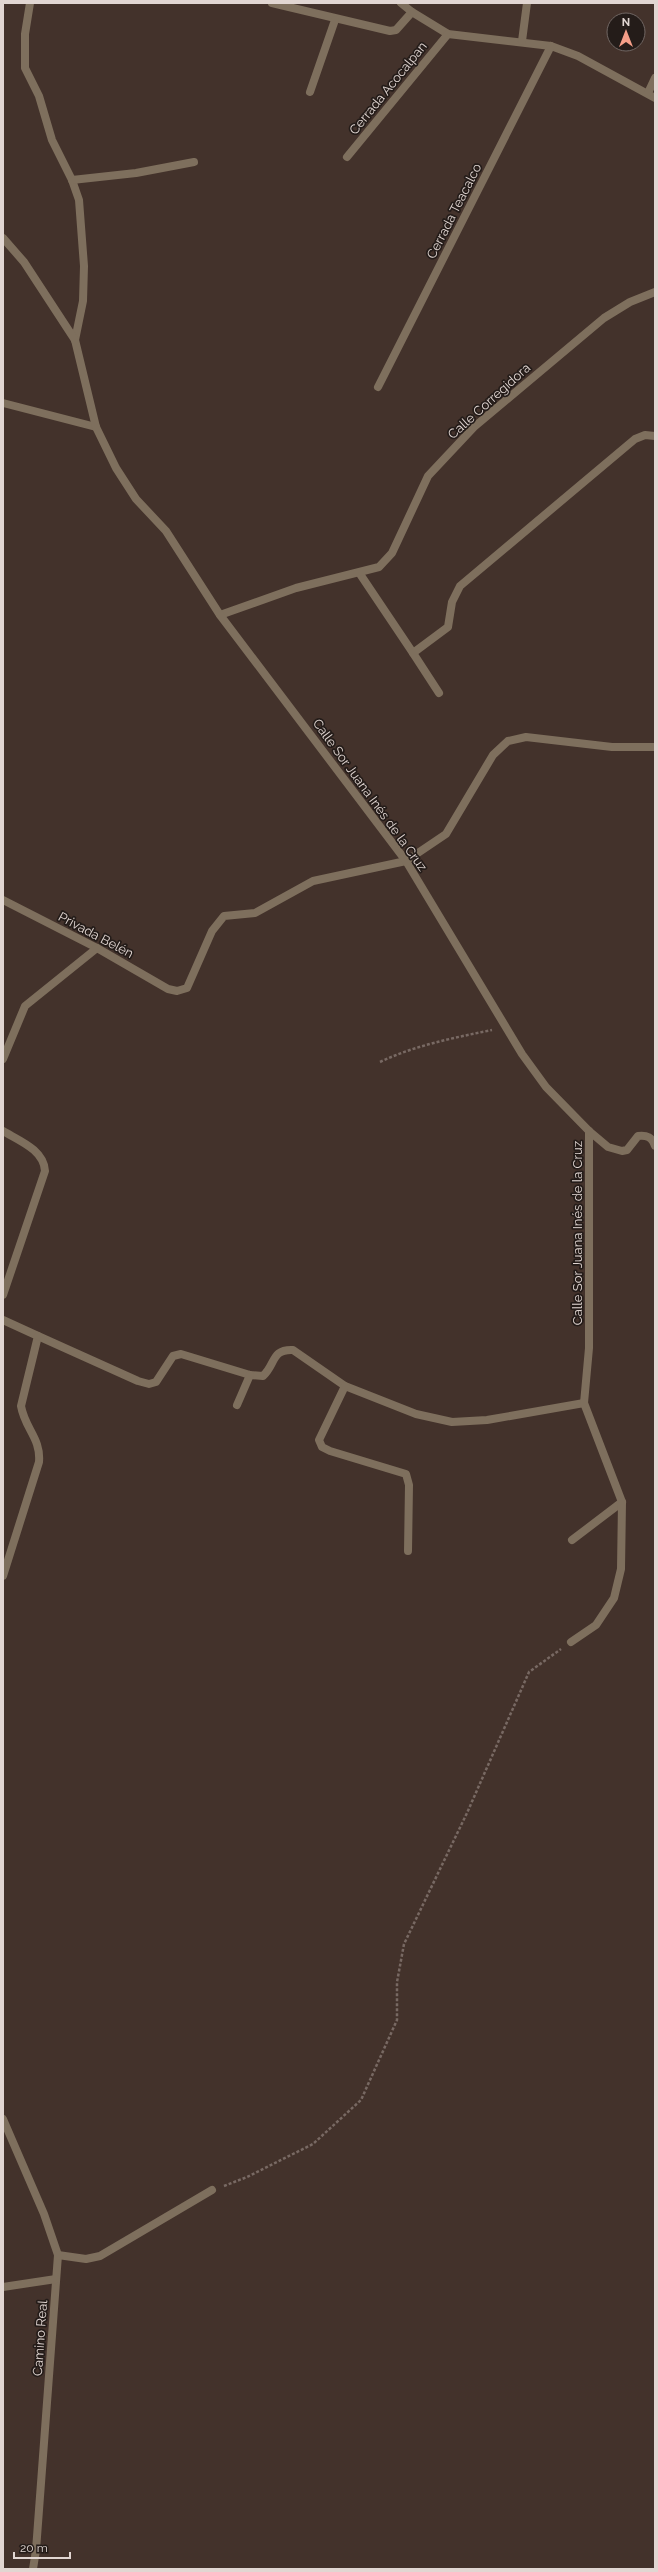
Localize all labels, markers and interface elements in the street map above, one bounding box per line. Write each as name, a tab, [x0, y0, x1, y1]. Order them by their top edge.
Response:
north arrow	[606, 12, 646, 52]
text: N	[622, 16, 630, 29]
street label: Cerrada Acocalpan	[346, 39, 430, 137]
street label: Cerrada Teacalco	[424, 161, 485, 261]
street label: Calle Corregidora	[445, 360, 533, 442]
street label: Calle Sor Juana Inés de la Cruz	[310, 716, 430, 874]
street label: Privada Belén	[56, 909, 136, 961]
street label: Calle Sor Juana Inés de la Cruz	[570, 1141, 585, 1325]
street label: Camino Real	[30, 2299, 50, 2376]
scale bar	[14, 2534, 70, 2560]
text: 20 m	[20, 2541, 48, 2555]

